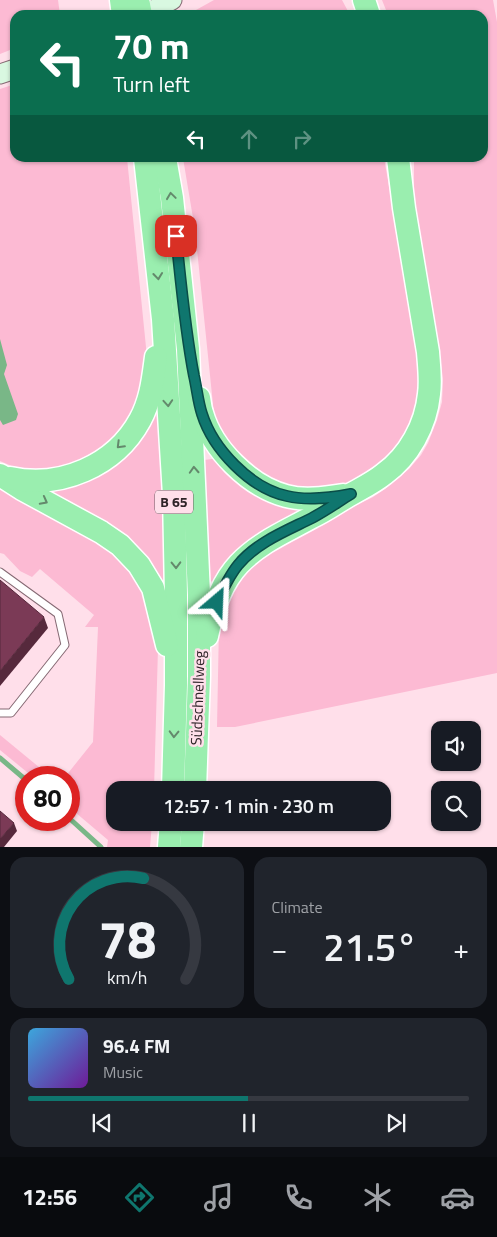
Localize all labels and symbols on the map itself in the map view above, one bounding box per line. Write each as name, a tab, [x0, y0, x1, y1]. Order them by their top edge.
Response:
one-way arrow	[166, 192, 177, 200]
pin	[155, 215, 197, 257]
one-way arrow	[152, 272, 163, 280]
one-way arrow	[163, 399, 174, 407]
one-way arrow	[117, 440, 126, 449]
one-way arrow	[189, 466, 199, 474]
road number: B 65	[155, 491, 193, 514]
one-way arrow	[39, 495, 48, 505]
one-way arrow	[170, 561, 181, 569]
position arrow	[190, 575, 242, 627]
street label: Südschnellweg	[184, 650, 211, 746]
one-way arrow	[169, 730, 179, 738]
speed limit sign: 80	[15, 766, 80, 831]

